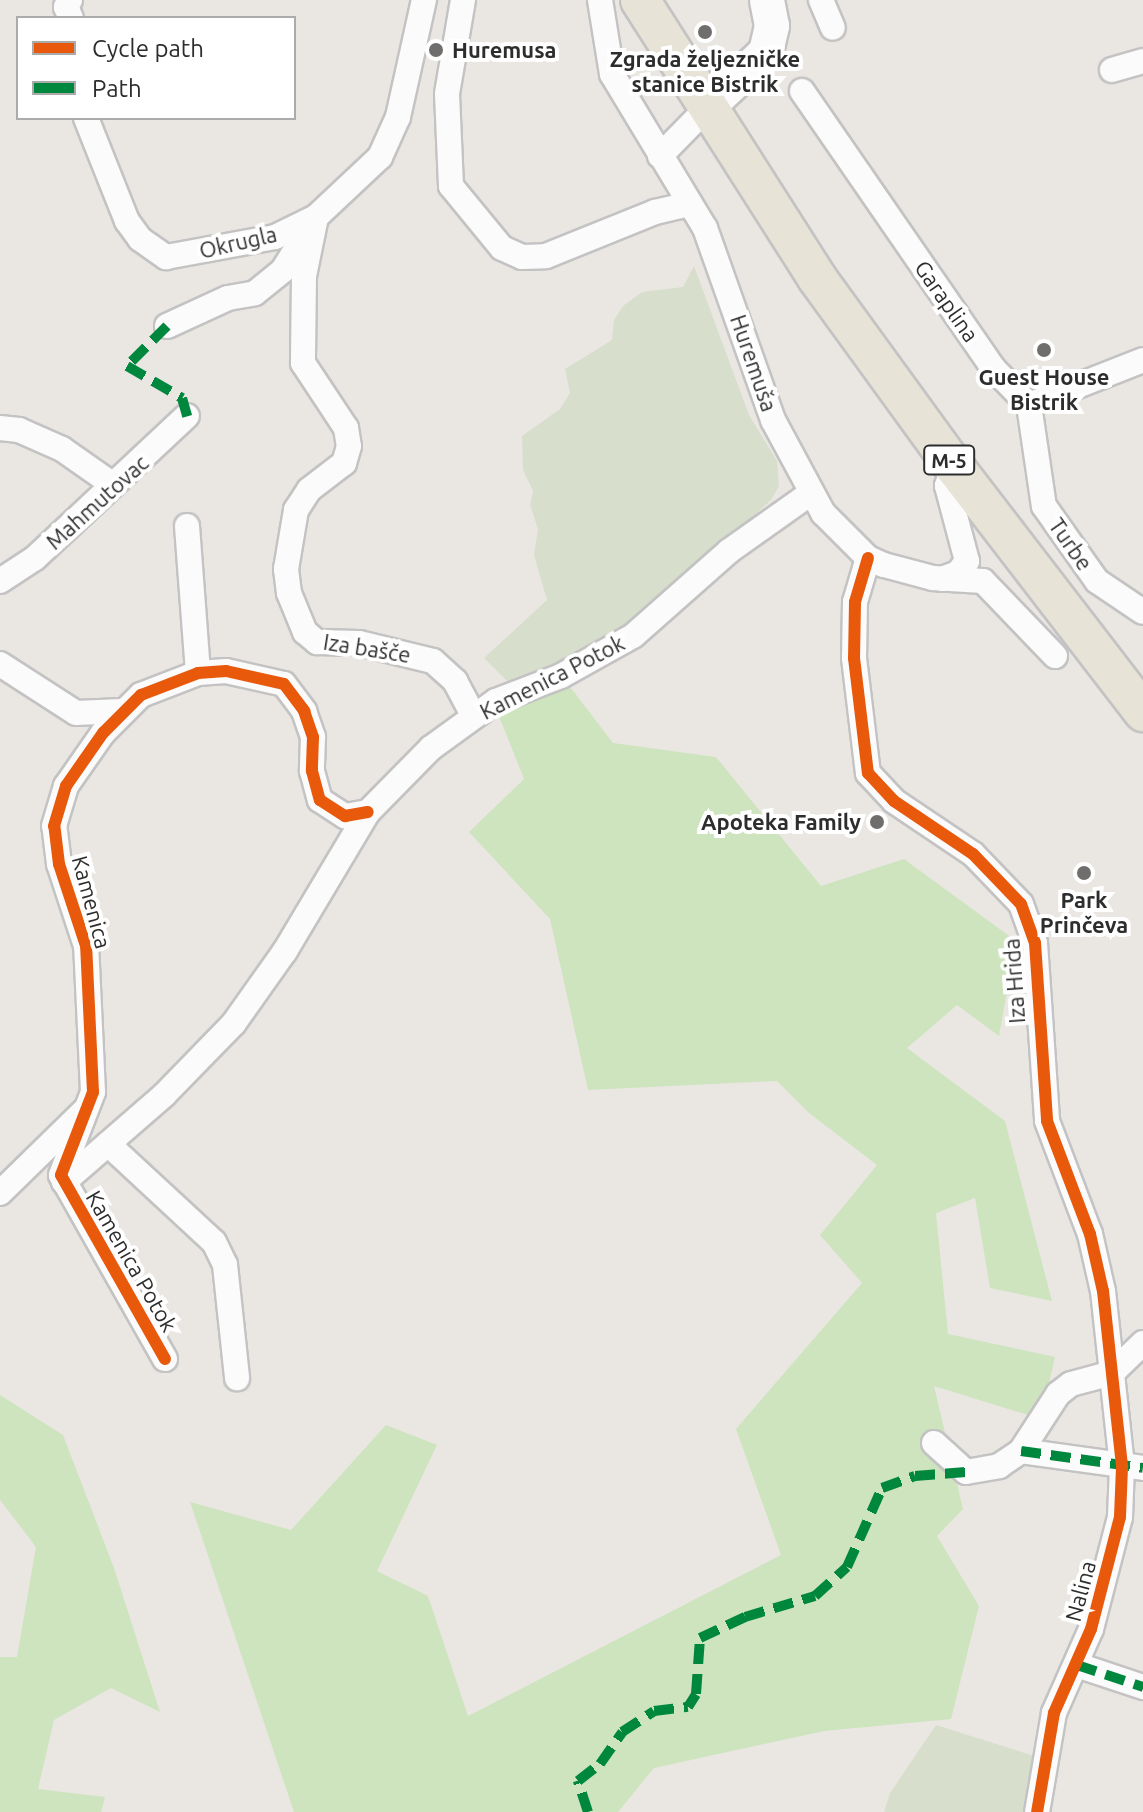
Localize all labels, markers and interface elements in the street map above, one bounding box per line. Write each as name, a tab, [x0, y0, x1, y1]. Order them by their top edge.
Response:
legend	[16, 16, 296, 120]
marker: Zgrada željezničke stanice Bistrik	[696, 23, 714, 41]
text: Cycle path	[92, 35, 204, 62]
place label: Huremusa	[452, 37, 557, 63]
marker: Huremusa	[427, 41, 445, 59]
place label: Zgrada željezničke stanice Bistrik	[610, 45, 800, 96]
text: Path	[92, 75, 142, 102]
street label: Okrugla	[197, 220, 279, 264]
street label: Garaplina	[909, 255, 985, 347]
street label: Huremuša	[725, 311, 783, 415]
marker: Guest House Bistrik	[1035, 341, 1053, 359]
place label: Guest House Bistrik	[979, 363, 1109, 414]
road number: M-5	[923, 444, 975, 476]
street label: Mahmutovac	[41, 449, 153, 555]
street label: Turbe	[1044, 513, 1098, 575]
street label: Iza bašče	[321, 628, 413, 668]
street label: Kamenica Potok	[475, 629, 629, 725]
place label: Apoteka Family	[701, 809, 861, 835]
marker: Apoteka Family	[868, 813, 886, 831]
street label: Kamenica	[67, 853, 117, 951]
marker: Park Prinčeva	[1075, 864, 1093, 882]
place label: Park Prinčeva	[1040, 886, 1128, 938]
street label: Iza Hrida	[998, 938, 1030, 1024]
street label: Kamenica Potok	[81, 1186, 183, 1336]
street label: Nalina	[1059, 1558, 1101, 1624]

